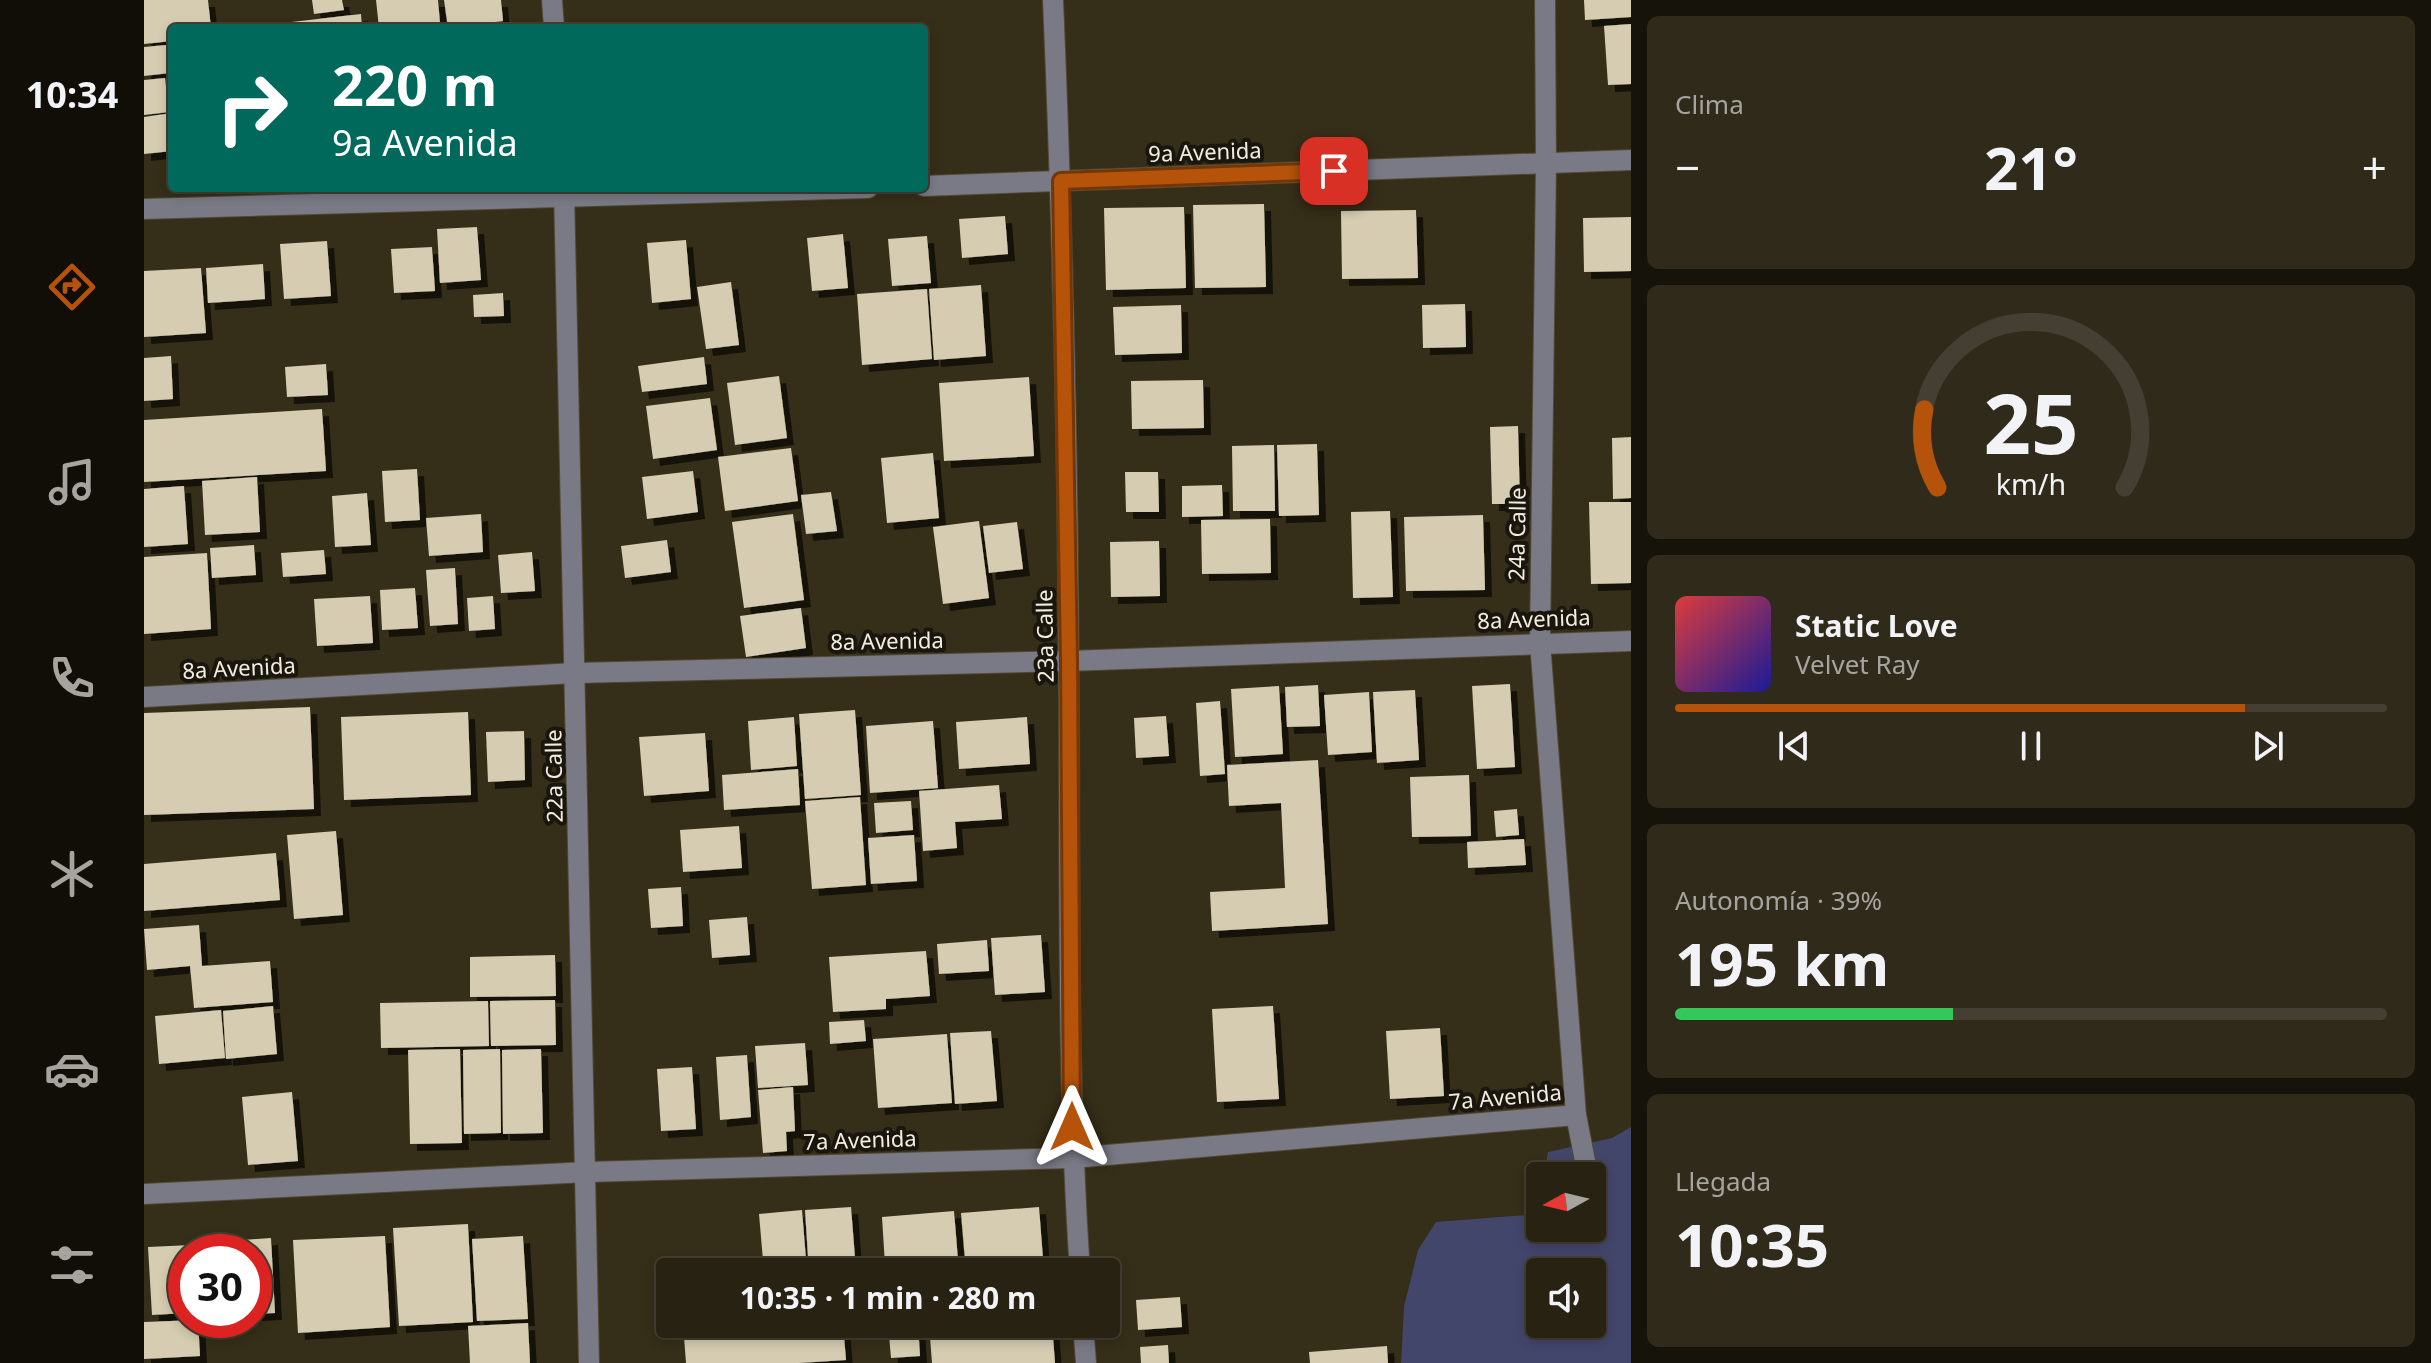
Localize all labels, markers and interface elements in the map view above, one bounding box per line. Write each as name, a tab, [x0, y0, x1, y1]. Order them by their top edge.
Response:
text: 220 m	[332, 46, 497, 122]
icon: right	[200, 56, 304, 160]
text: 10:34	[26, 70, 118, 119]
text: Clima	[1675, 86, 1744, 122]
text: 9a Avenida	[332, 118, 518, 167]
text: 21°	[1984, 126, 2078, 208]
street label: 9a Avenida	[1148, 134, 1262, 168]
pin	[1300, 137, 1368, 205]
text: −	[1675, 137, 1700, 197]
text: +	[2362, 137, 2387, 197]
icon: arrive	[1312, 149, 1356, 193]
icon: directions	[44, 259, 100, 315]
text: 25	[1983, 365, 2079, 478]
icon: music	[44, 454, 100, 510]
text: km/h	[1996, 464, 2066, 503]
street label: 24a Calle	[1500, 487, 1532, 581]
street label: 23a Calle	[1028, 589, 1060, 683]
street label: 8a Avenida	[1477, 601, 1591, 635]
text: Static Love	[1795, 605, 1958, 646]
street label: 8a Avenida	[830, 624, 944, 656]
text: Velvet Ray	[1795, 646, 1920, 682]
street label: 8a Avenida	[182, 649, 296, 685]
icon: phone	[44, 650, 100, 706]
icon: previous	[1772, 724, 1816, 768]
icon: pause	[2009, 724, 2053, 768]
icon: next	[2246, 724, 2290, 768]
street label: 22a Calle	[537, 729, 569, 823]
icon: climate	[44, 846, 100, 902]
text: Autonomía · 39%	[1675, 882, 1882, 918]
text: 195 km	[1675, 922, 1889, 1004]
icon: car	[44, 1041, 100, 1097]
street label: 7a Avenida	[1447, 1076, 1563, 1116]
position arrow	[1030, 1085, 1114, 1169]
street label: 7a Avenida	[803, 1122, 917, 1156]
north arrow	[1526, 1162, 1606, 1242]
map controls	[1526, 1162, 1606, 1338]
text: Llegada	[1675, 1163, 1771, 1199]
text: 10:35	[1675, 1203, 1829, 1285]
speed limit sign: 30	[168, 1234, 272, 1338]
icon: filters	[44, 1237, 100, 1293]
button: sound	[1526, 1258, 1606, 1338]
text: 10:35 · 1 min · 280 m	[740, 1277, 1036, 1318]

